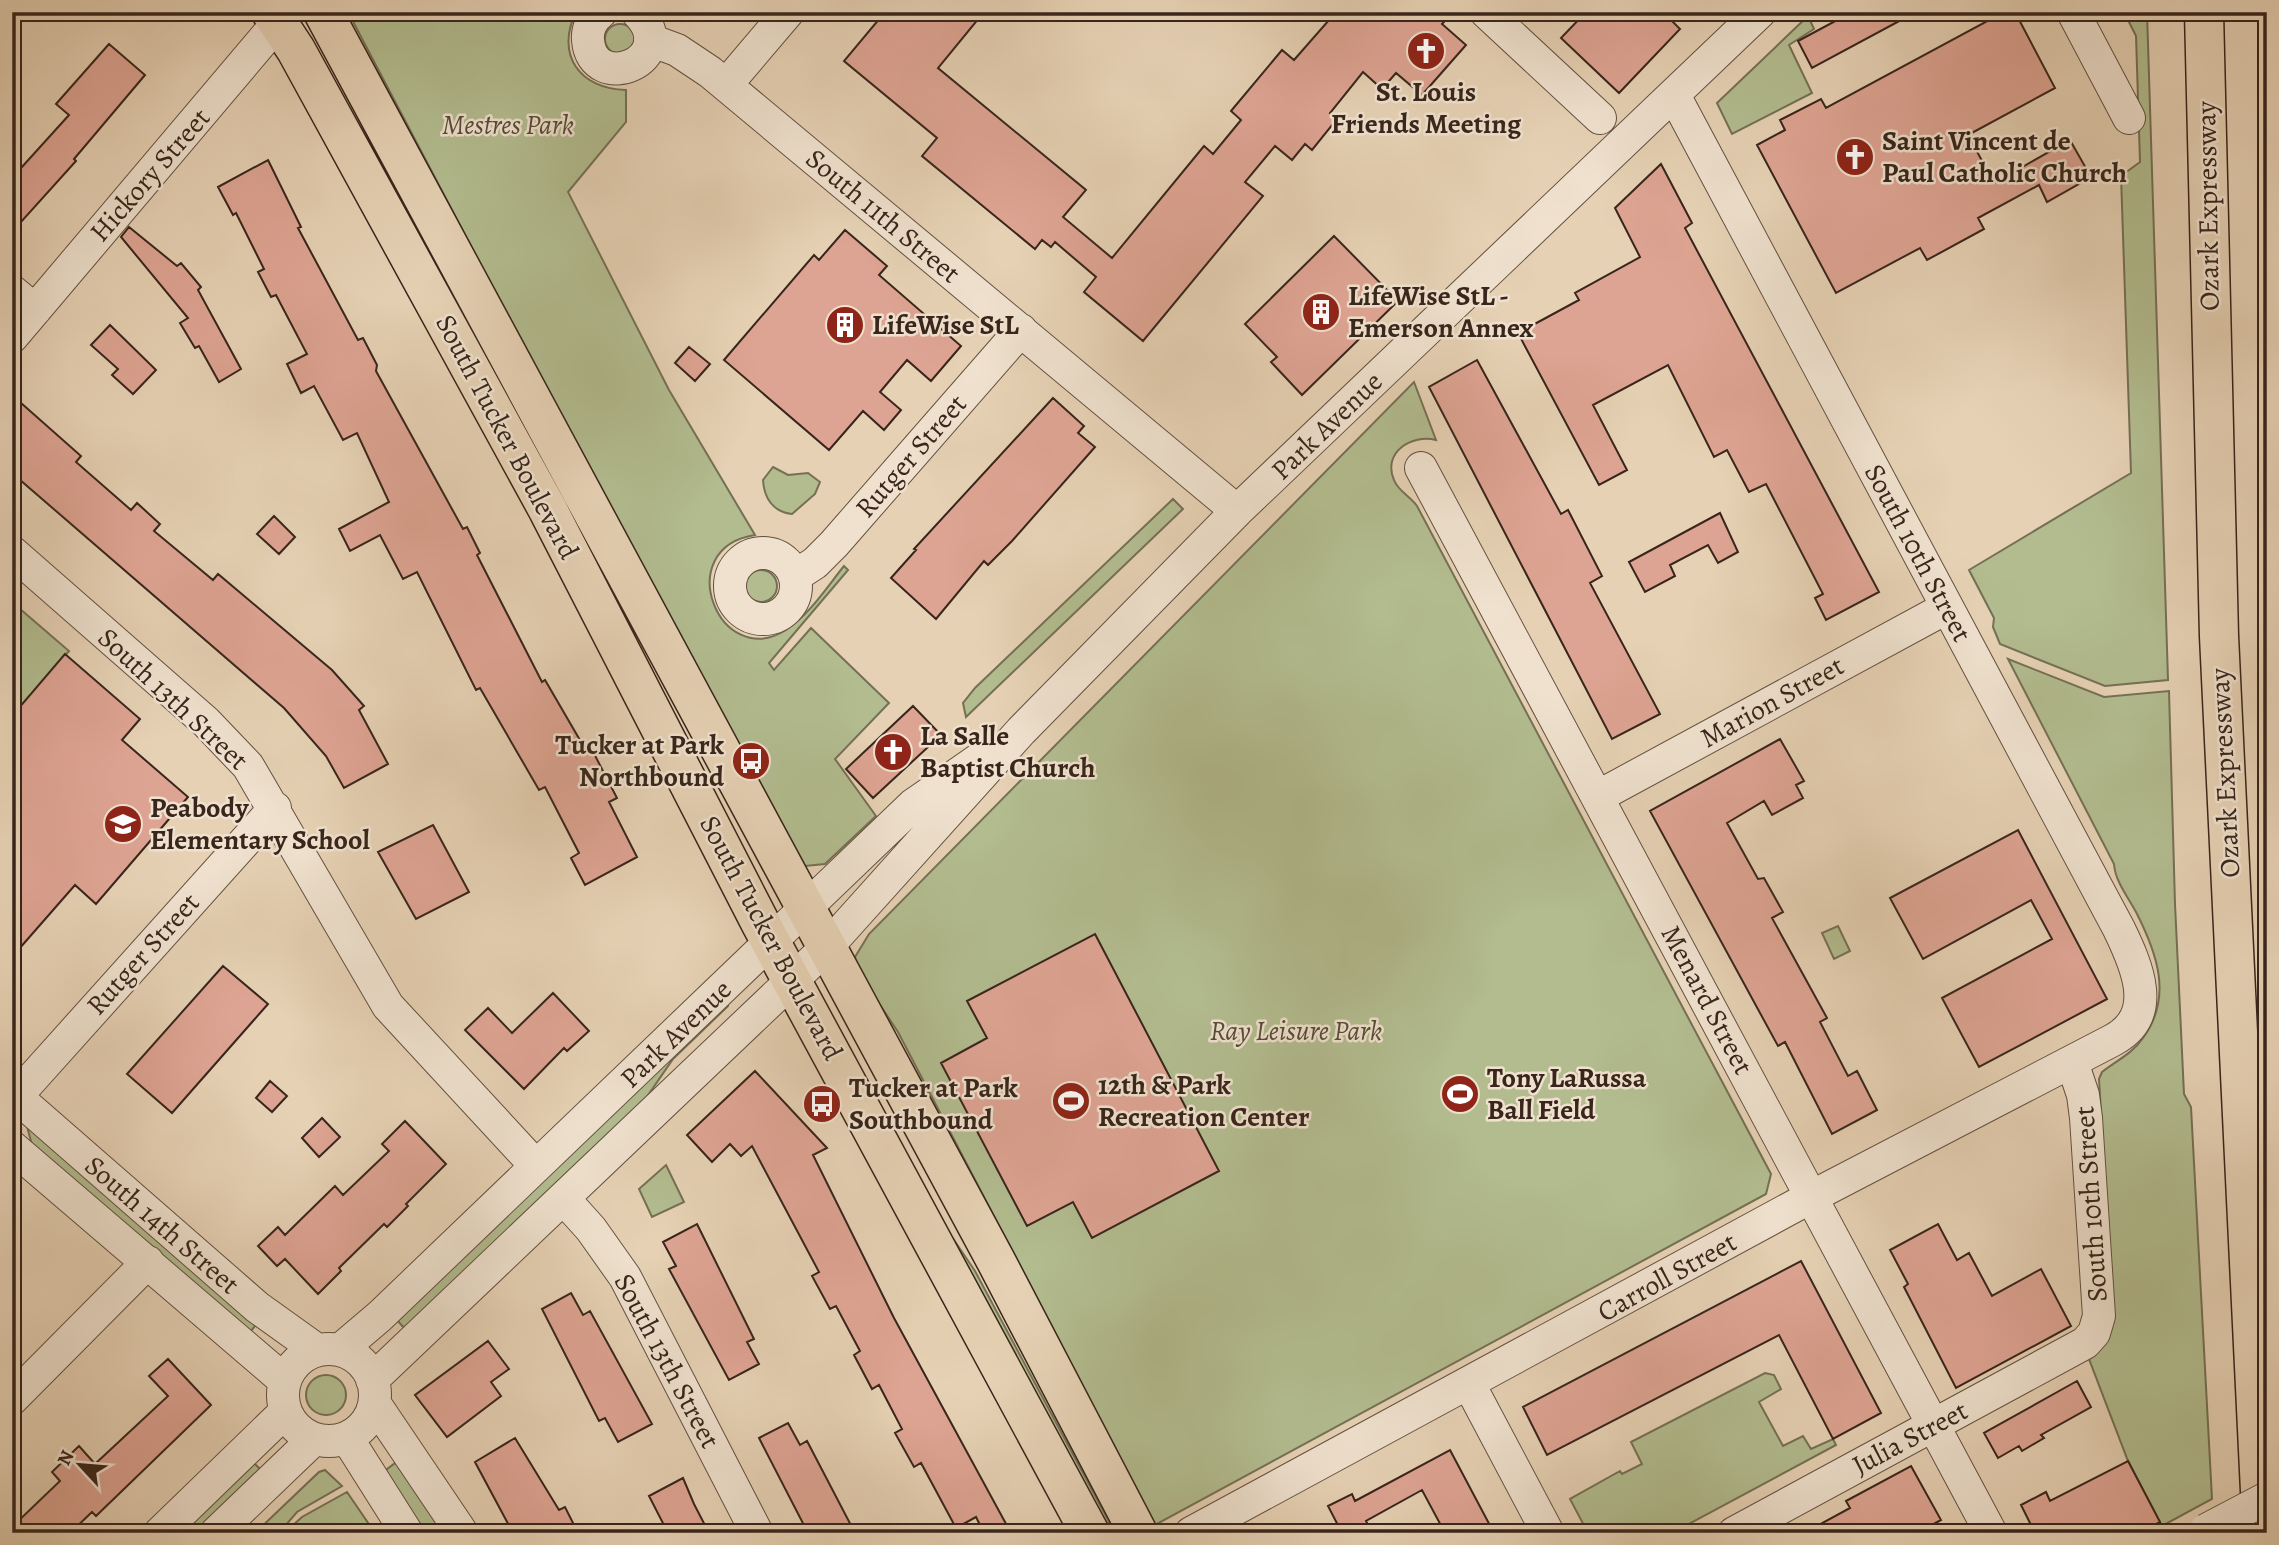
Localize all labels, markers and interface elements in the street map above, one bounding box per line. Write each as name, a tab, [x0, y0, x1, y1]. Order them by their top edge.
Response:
church icon: St. Louis Friends Meeting	[1405, 30, 1447, 72]
place label: St. Louis Friends Meeting	[1331, 73, 1522, 143]
street label: Hickory Street	[81, 100, 219, 250]
street label: Ozark Expressway	[2187, 100, 2229, 311]
park label: Mestres Park	[442, 106, 574, 144]
place label: Saint Vincent de Paul Catholic Church	[1882, 122, 2127, 192]
church icon: Saint Vincent de Paul Catholic Church	[1834, 136, 1876, 178]
street label: South 11th Street	[798, 140, 968, 292]
place label: LifeWise StL - Emerson Annex	[1348, 277, 1534, 347]
building icon: LifeWise StL - Emerson Annex	[1300, 291, 1342, 333]
building icon: LifeWise StL	[824, 304, 866, 346]
place label: LifeWise StL	[872, 306, 1019, 344]
street label: South Tucker Boulevard	[426, 308, 588, 567]
street label: Park Avenue	[1263, 363, 1391, 489]
street label: Rutger Street	[847, 386, 975, 526]
street label: South 10th Street	[1855, 457, 1981, 649]
street label: South 13th Street	[89, 619, 257, 779]
street label: Marion Street	[1693, 647, 1851, 757]
street label: Ozark Expressway	[2201, 667, 2249, 879]
place label: La Salle Baptist Church	[920, 717, 1095, 787]
place label: Tucker at Park Northbound	[555, 726, 725, 796]
church icon: La Salle Baptist Church	[872, 731, 914, 773]
bus stop icon: Tucker at Park Northbound	[730, 740, 772, 782]
place label: Peabody Elementary School	[150, 789, 371, 859]
school or university icon: Peabody Elementary School	[102, 803, 144, 845]
street label: South Tucker Boulevard	[690, 809, 852, 1068]
street label: Rutger Street	[78, 885, 208, 1023]
street label: Menard Street	[1652, 919, 1762, 1081]
street label: Park Avenue	[612, 971, 740, 1097]
park label: Ray Leisure Park	[1210, 1012, 1382, 1050]
place label: Tony LaRussa Ball Field	[1487, 1059, 1647, 1129]
place label: 12th & Park Recreation Center	[1098, 1066, 1310, 1136]
place label: Tucker at Park Southbound	[849, 1069, 1018, 1139]
sports icon: Tony LaRussa Ball Field	[1439, 1073, 1481, 1115]
sports icon: 12th & Park Recreation Center	[1050, 1080, 1092, 1122]
bus stop icon: Tucker at Park Southbound	[801, 1083, 843, 1125]
street label: South 10th Street	[2065, 1105, 2117, 1303]
street label: South 14th Street	[76, 1147, 248, 1303]
street label: Carroll Street	[1591, 1223, 1743, 1331]
street label: South 13th Street	[605, 1267, 729, 1455]
street label: Julia Street	[1846, 1392, 1974, 1484]
north arrow	[46, 1430, 116, 1500]
text: N	[51, 1446, 80, 1470]

